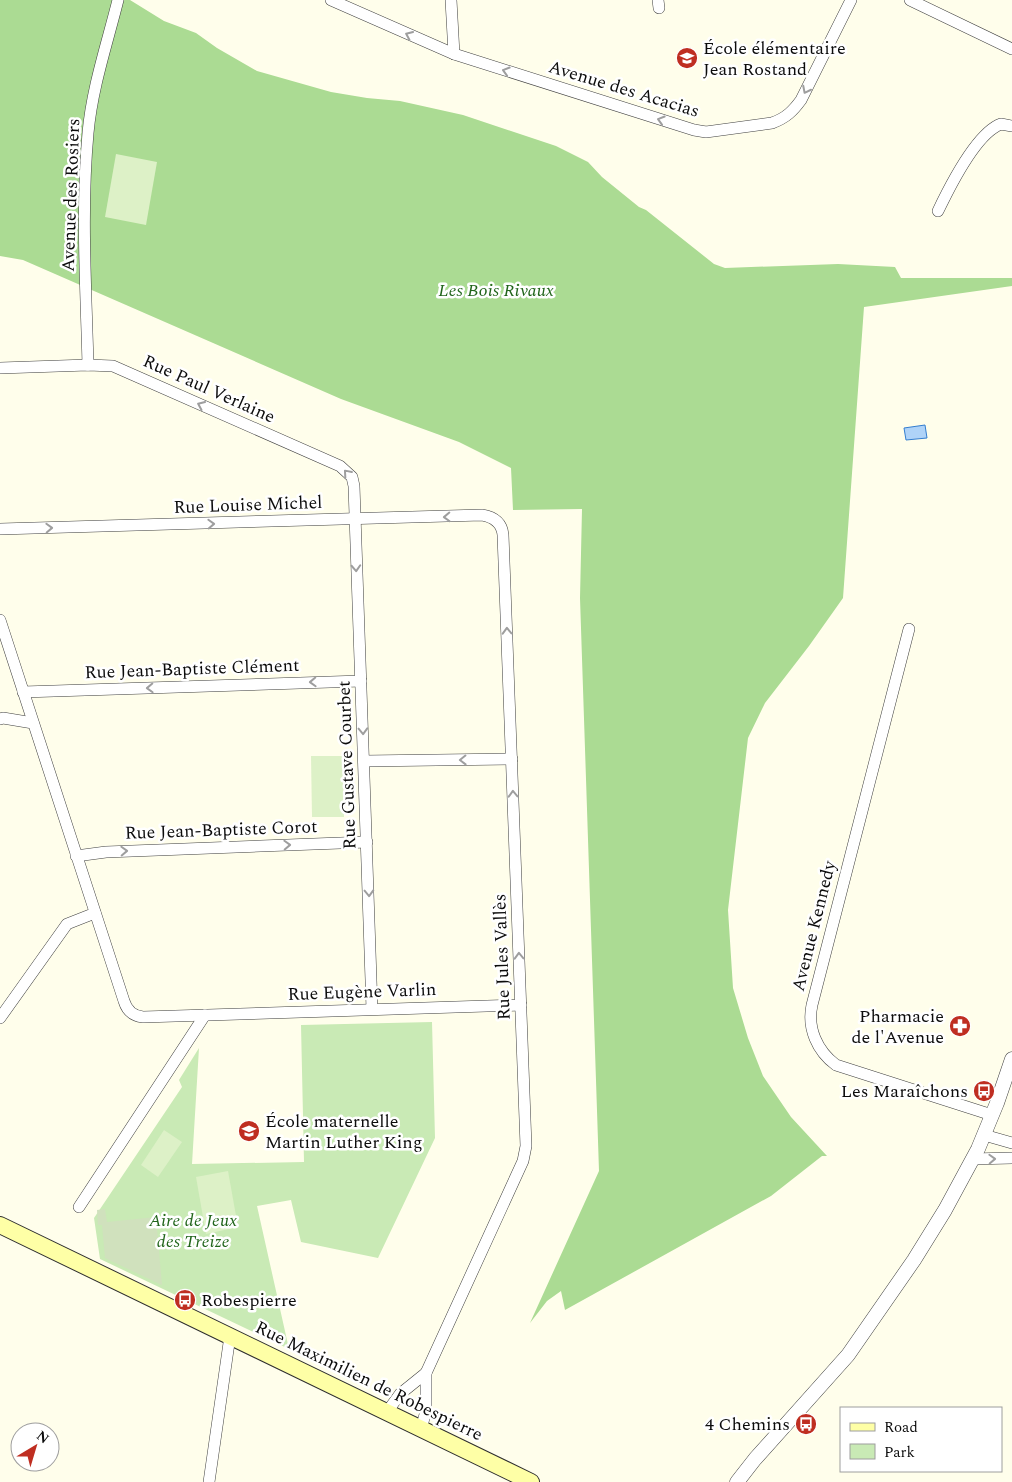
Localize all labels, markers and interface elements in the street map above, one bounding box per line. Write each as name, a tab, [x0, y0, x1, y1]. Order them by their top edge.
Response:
one-way arrow	[405, 30, 414, 41]
place label: École élémentaire Jean Rostand	[703, 35, 846, 83]
school or university icon: École élémentaire Jean Rostand	[675, 46, 699, 70]
street label: Avenue des Acacias	[545, 53, 703, 125]
one-way arrow	[502, 66, 510, 76]
one-way arrow	[802, 85, 812, 94]
one-way arrow	[657, 115, 665, 125]
street label: Avenue des Rosiers	[55, 118, 87, 272]
park label: Les Bois Rivaux	[438, 277, 554, 304]
street label: Rue Paul Verlaine	[139, 348, 279, 430]
one-way arrow	[197, 400, 206, 411]
one-way arrow	[344, 470, 353, 479]
street label: Rue Louise Michel	[173, 489, 323, 521]
one-way arrow	[443, 511, 451, 522]
one-way arrow	[207, 518, 215, 529]
one-way arrow	[45, 523, 53, 533]
one-way arrow	[351, 565, 362, 573]
one-way arrow	[502, 627, 512, 634]
street label: Rue Jean-Baptiste Clément	[84, 652, 300, 686]
one-way arrow	[308, 677, 316, 688]
street label: Rue Gustave Courbet	[331, 680, 363, 850]
one-way arrow	[146, 683, 154, 693]
one-way arrow	[358, 727, 368, 735]
one-way arrow	[459, 755, 466, 765]
one-way arrow	[508, 789, 518, 797]
street label: Rue Jean-Baptiste Corot	[124, 813, 318, 847]
one-way arrow	[283, 840, 291, 851]
one-way arrow	[121, 846, 129, 856]
street label: Avenue Kennedy	[785, 857, 844, 994]
one-way arrow	[363, 889, 374, 897]
street label: Rue Jules Vallès	[486, 893, 518, 1021]
one-way arrow	[514, 952, 524, 960]
street label: Rue Eugène Varlin	[287, 976, 437, 1008]
place label: Pharmacie de l'Avenue	[852, 1003, 944, 1051]
pharmacy icon: Pharmacie de l'Avenue	[948, 1014, 972, 1038]
place label: Les Maraîchons	[841, 1078, 968, 1105]
bus stop icon: Les Maraîchons	[972, 1079, 996, 1103]
place label: École maternelle Martin Luther King	[265, 1108, 422, 1156]
school or university icon: École maternelle Martin Luther King	[237, 1119, 261, 1143]
one-way arrow	[988, 1154, 996, 1164]
park label: Aire de Jeux des Treize	[148, 1207, 237, 1255]
place label: Robespierre	[201, 1287, 297, 1314]
bus stop icon: Robespierre	[173, 1288, 197, 1312]
street label: Rue Maximilien de Robespierre	[251, 1314, 487, 1448]
legend	[840, 1407, 1002, 1472]
place label: 4 Chemins	[705, 1411, 790, 1438]
bus stop icon: 4 Chemins	[794, 1412, 818, 1436]
text: Road	[884, 1416, 918, 1439]
north arrow	[10, 1422, 60, 1472]
text: N	[32, 1425, 54, 1449]
text: Park	[884, 1441, 915, 1464]

